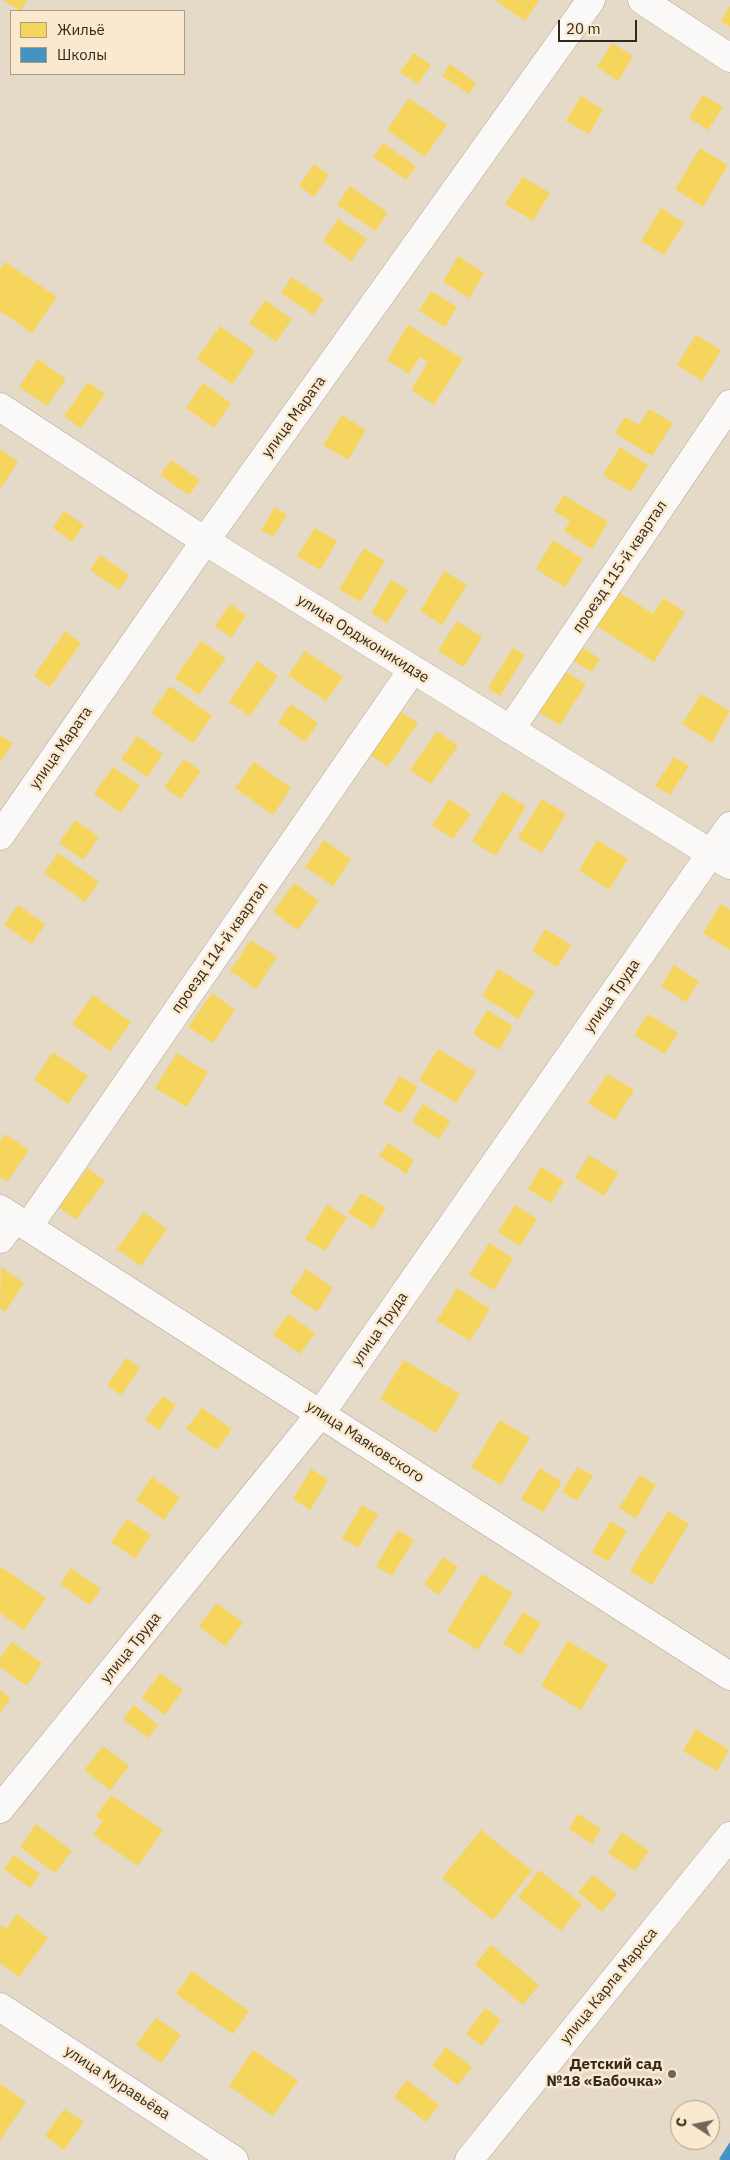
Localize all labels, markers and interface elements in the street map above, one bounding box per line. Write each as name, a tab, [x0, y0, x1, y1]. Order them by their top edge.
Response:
legend	[10, 10, 185, 75]
scale bar	[560, 10, 639, 42]
text: 20 m	[566, 19, 601, 38]
text: Жильё	[57, 20, 105, 39]
text: Школы	[57, 45, 107, 64]
street label: улица Марата	[258, 373, 330, 461]
street label: проезд 115-й квартал	[569, 497, 671, 637]
street label: улица Орджоникидзе	[294, 591, 432, 687]
street label: улица Марата	[26, 703, 96, 793]
street label: проезд 114-й квартал	[168, 879, 272, 1017]
street label: улица Труда	[580, 956, 644, 1036]
street label: улица Труда	[348, 1289, 412, 1369]
street label: улица Маяковского	[303, 1397, 427, 1487]
street label: улица Труда	[97, 1609, 165, 1687]
street label: улица Карла Маркса	[557, 1924, 661, 2048]
street label: улица Муравьёва	[61, 2042, 173, 2124]
place label: Детский сад №18 «Бабочка»	[547, 2056, 662, 2091]
marker: Детский сад №18 «Бабочка»	[666, 2068, 678, 2080]
north arrow	[670, 2100, 720, 2150]
text: С	[672, 2116, 691, 2129]

